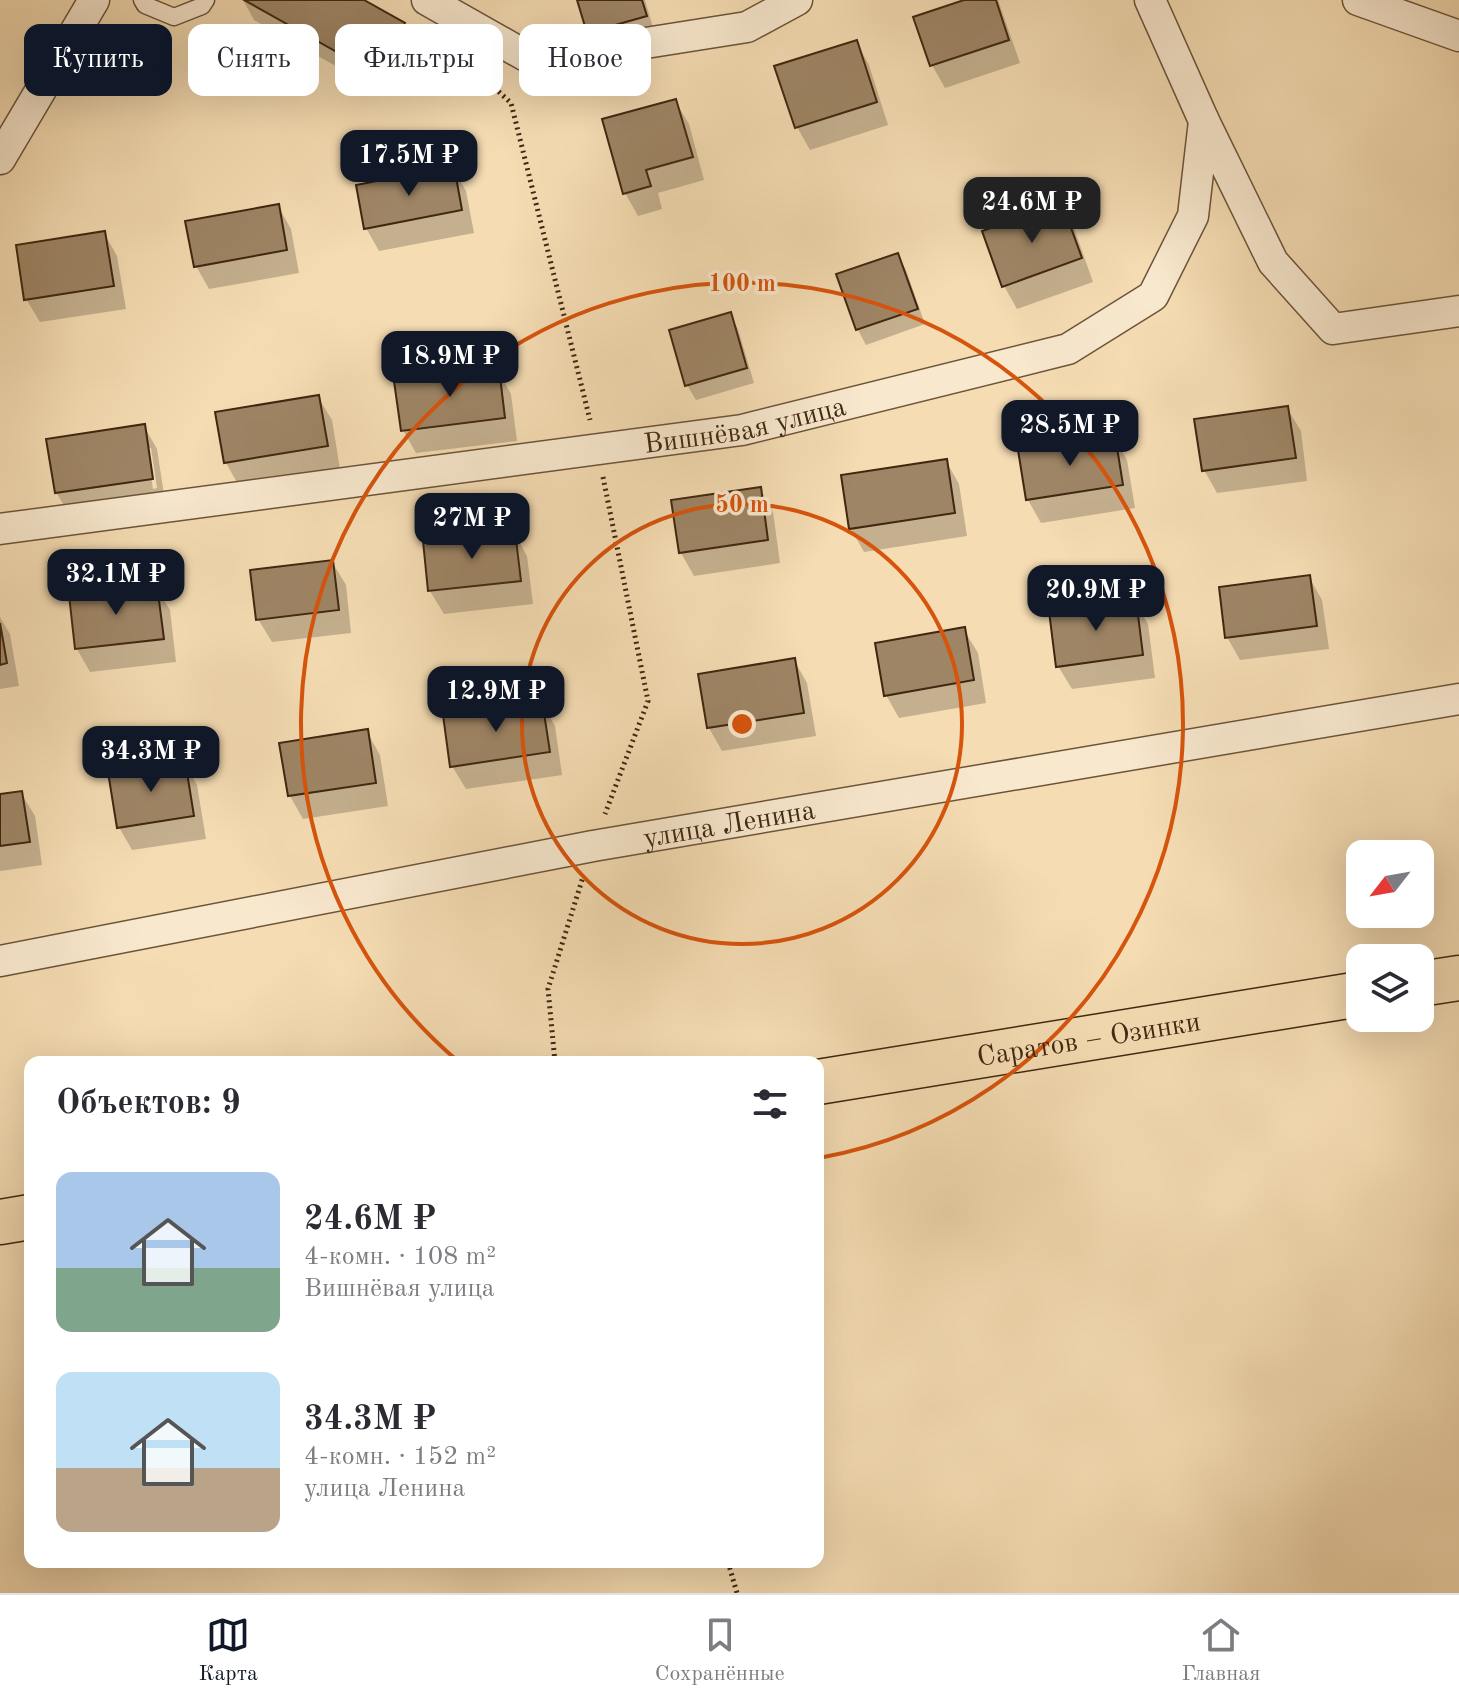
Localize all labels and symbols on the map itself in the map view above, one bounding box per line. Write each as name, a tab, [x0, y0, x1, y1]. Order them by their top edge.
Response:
pin: 17.5M ₽	[335, 130, 483, 198]
pin: 24.6M ₽	[958, 177, 1106, 245]
text: 100 m	[708, 273, 776, 297]
pin: 18.9M ₽	[376, 331, 524, 399]
street label: Вишнёвая улица	[642, 394, 849, 460]
pin: 28.5M ₽	[996, 400, 1144, 468]
pin: 27M ₽	[416, 493, 528, 561]
text: 50 m	[715, 493, 769, 518]
pin: 32.1M ₽	[42, 549, 190, 617]
pin: 20.9M ₽	[1022, 565, 1170, 633]
pin: 12.9M ₽	[422, 666, 570, 734]
centre of rings	[728, 710, 756, 738]
pin: 34.3M ₽	[77, 726, 225, 794]
street label: улица Ленина	[641, 797, 818, 854]
north arrow	[1346, 840, 1434, 928]
street label: Саратов – Озинки	[975, 1009, 1203, 1073]

